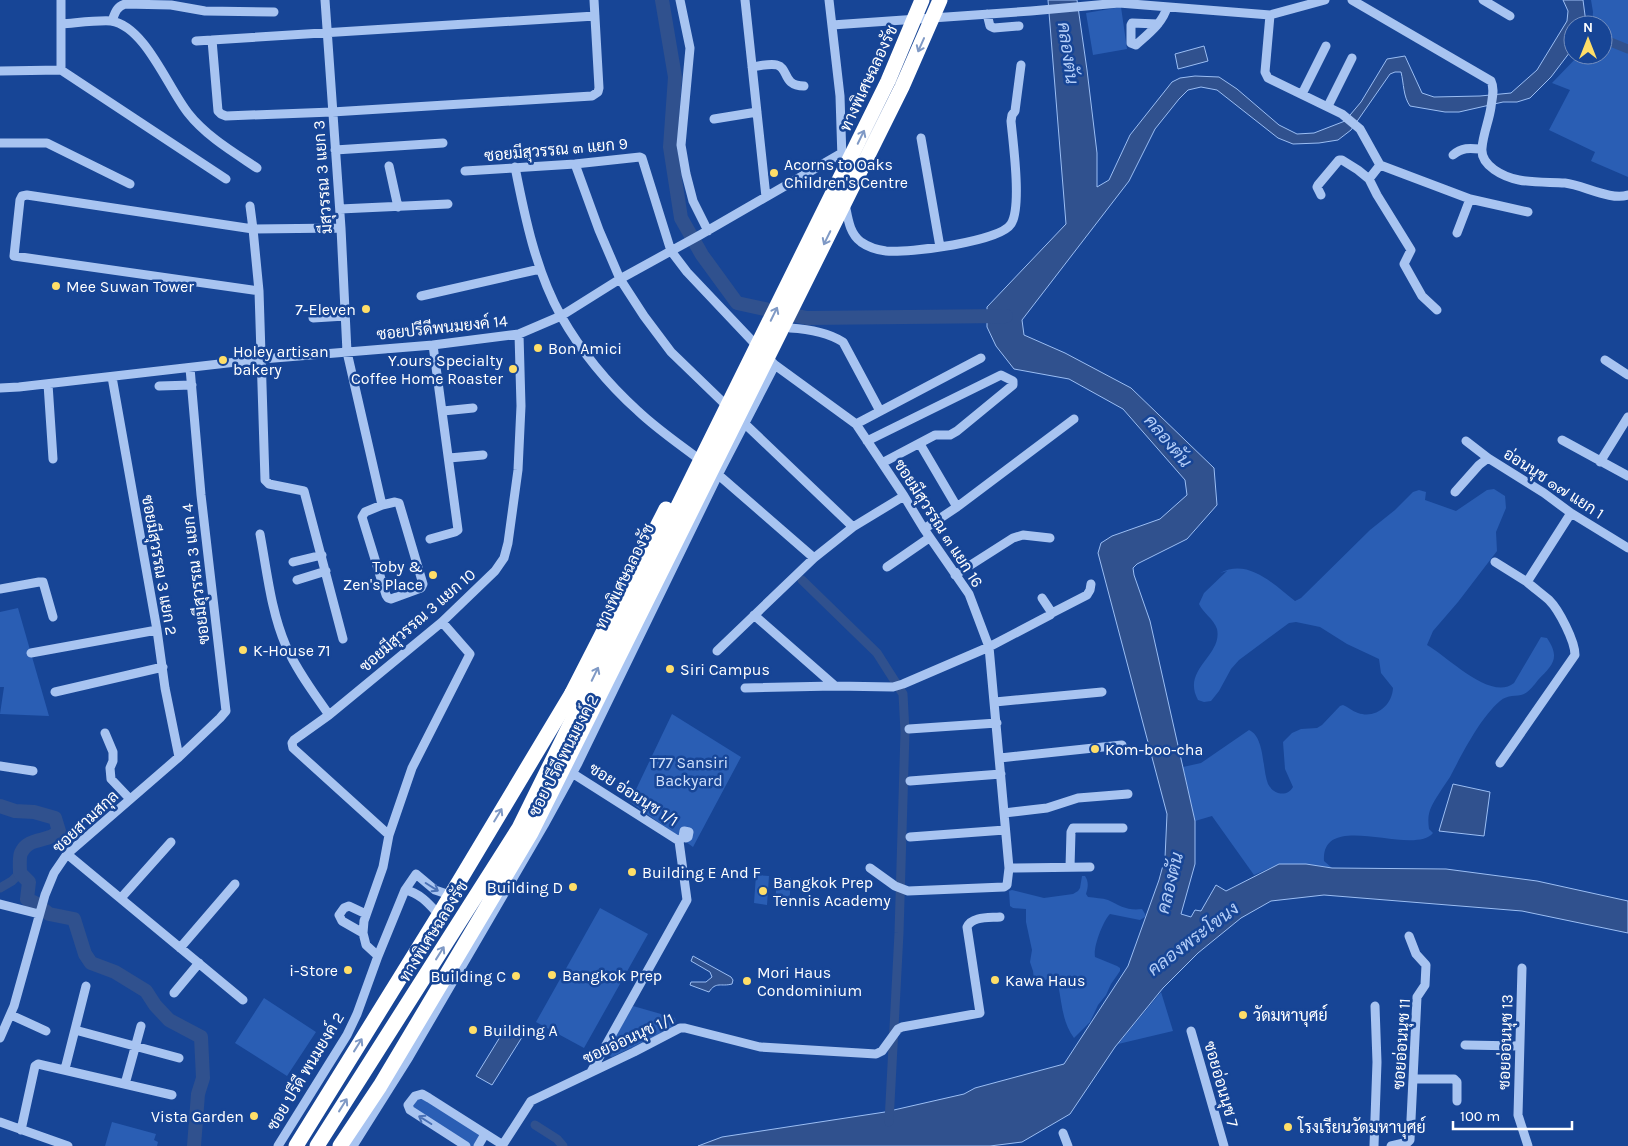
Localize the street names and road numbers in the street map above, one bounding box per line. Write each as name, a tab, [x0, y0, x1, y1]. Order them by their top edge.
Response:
street label: ทางพิเศษฉลองรัช	[835, 22, 901, 134]
street label: มีสุวรรณ 3 แยก 3	[307, 119, 338, 235]
street label: ซอยมีสุวรรณ ๓ แยก 9	[483, 132, 629, 167]
street label: ซอยปรีดีพนมยงค์ 14	[375, 308, 509, 344]
street label: อ่อนนุช ๑๗ แยก 1	[1499, 443, 1608, 525]
street label: ซอยมีสุวรรณ ๓ แยก 16	[888, 454, 989, 592]
street label: ซอยมีสุวรรณ 3 แยก 2	[136, 493, 183, 637]
street label: ซอยมีสุวรรณ 3 แยก 4	[175, 502, 216, 646]
street label: ทางพิเศษฉลองรัช	[590, 520, 658, 632]
street label: ซอยมีสุวรรณ 3 แยก 10	[354, 563, 481, 678]
street label: ซอย ปรีดี พนมยงค์ 2	[522, 690, 602, 819]
street label: ซอย อ่อนนุช 1/1	[585, 758, 682, 832]
street label: ซอยสามสกุล	[48, 786, 124, 858]
street label: ทางพิเศษฉลองรัช	[394, 877, 472, 985]
street label: ซอยอ่อนนุช 13	[1493, 994, 1519, 1090]
street label: ซอยอ่อนนุช 11	[1388, 998, 1416, 1091]
street label: ซอย ปรีดี พนมยงค์ 2	[260, 1007, 348, 1134]
street label: ซอยอ่อนนุช 1/1	[579, 1008, 678, 1070]
street label: ซอยอ่อนนุช 7	[1198, 1039, 1244, 1130]

